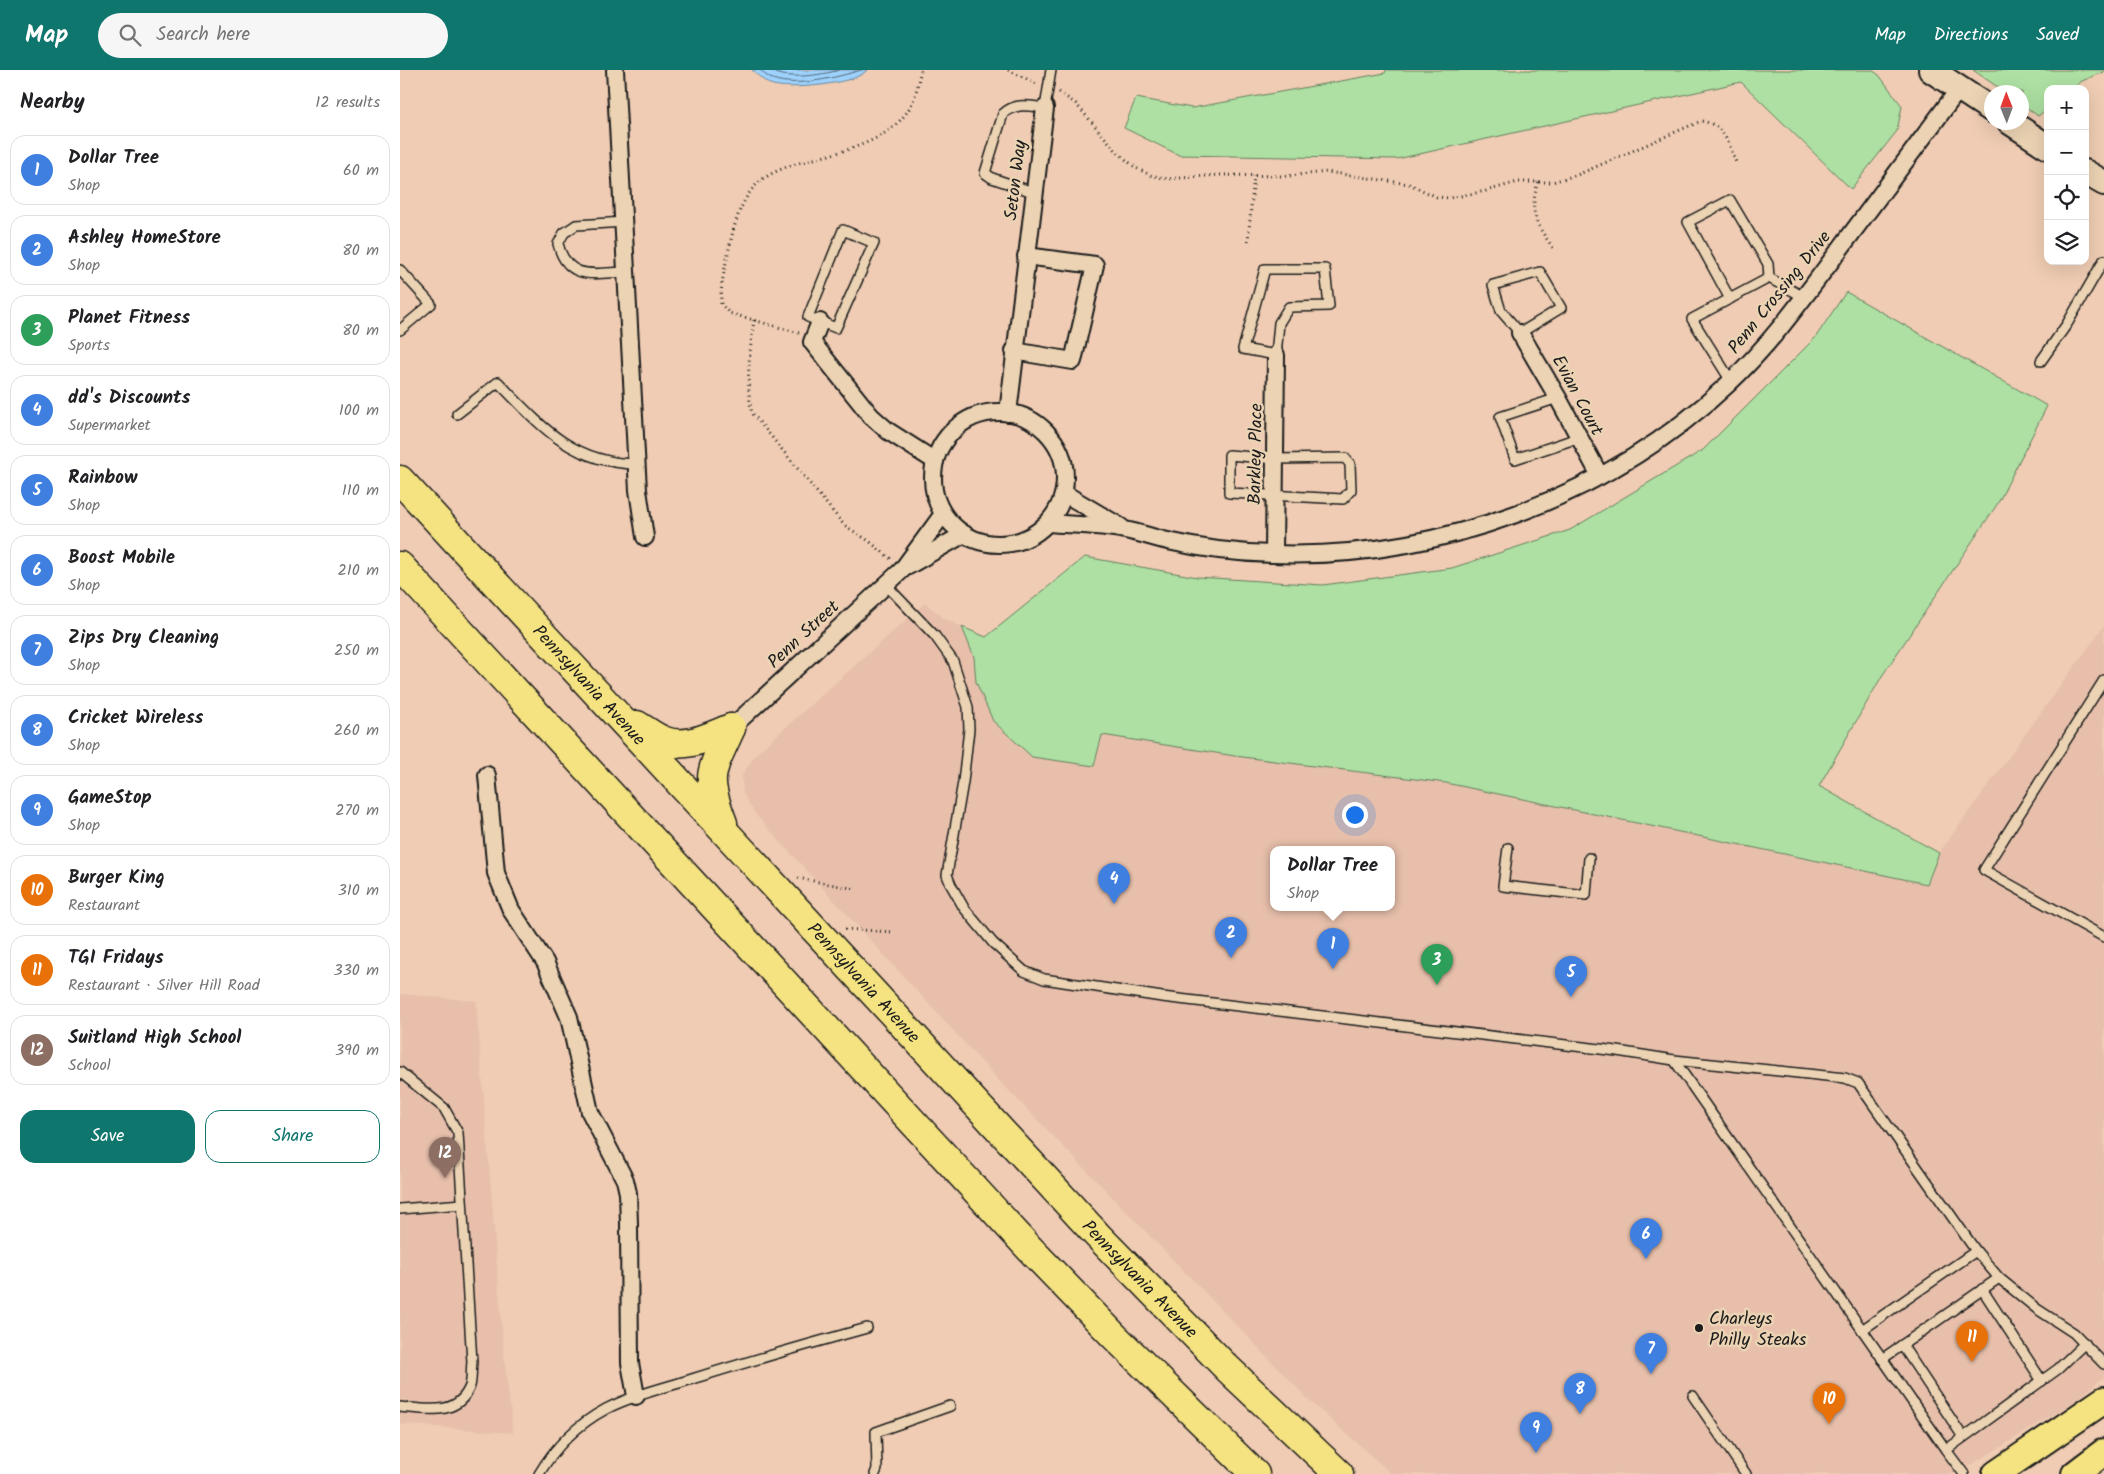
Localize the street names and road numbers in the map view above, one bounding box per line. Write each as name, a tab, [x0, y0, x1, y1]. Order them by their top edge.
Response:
street label: Seton Way	[997, 138, 1036, 222]
street label: Penn Crossing Drive	[1721, 225, 1839, 361]
street label: Evian Court	[1543, 350, 1611, 442]
street label: Barkley Place	[1241, 403, 1272, 505]
street label: Penn Street	[761, 593, 848, 676]
street label: Pennsylvania Avenue	[524, 619, 652, 753]
street label: Pennsylvania Avenue	[799, 916, 927, 1051]
street label: Pennsylvania Avenue	[1074, 1214, 1204, 1346]

